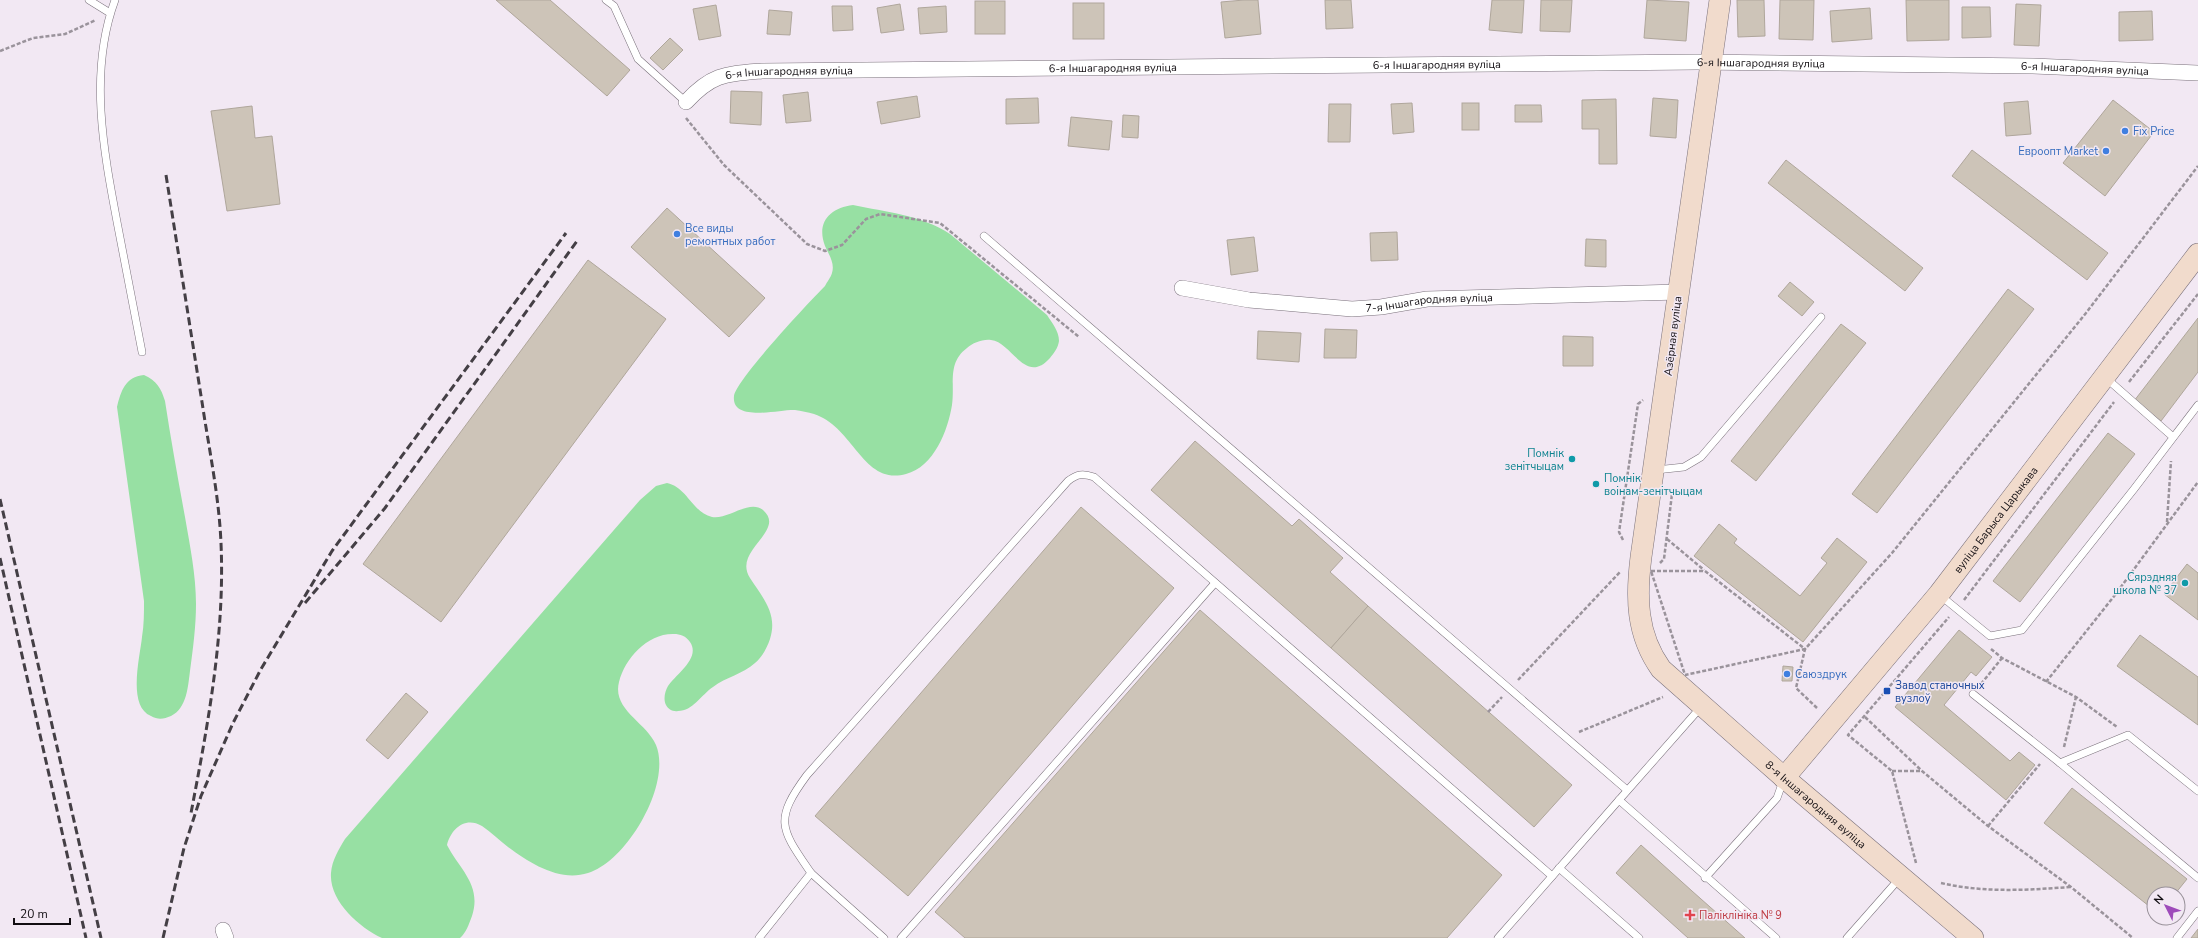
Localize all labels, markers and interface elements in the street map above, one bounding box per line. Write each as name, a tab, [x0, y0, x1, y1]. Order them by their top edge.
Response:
street label: 6-я Іншагародняя вуліца	[1697, 54, 1825, 71]
street label: 6-я Іншагародняя вуліца	[1373, 56, 1501, 73]
street label: 6-я Іншагародняя вуліца	[2021, 58, 2149, 78]
street label: 6-я Іншагародняя вуліца	[1049, 60, 1177, 76]
street label: 6-я Іншагародняя вуліца	[723, 63, 853, 83]
place label: Fix Price	[2133, 124, 2175, 139]
marker: Fix Price	[2120, 126, 2130, 136]
place label: Евроопт Market	[2018, 144, 2098, 159]
marker: Евроопт Market	[2101, 146, 2111, 156]
place label: Все виды ремонтных работ	[685, 221, 775, 249]
marker: Все виды ремонтных работ	[672, 229, 682, 239]
street label: 7-я Іншагародняя вуліца	[1365, 290, 1493, 316]
street label: Азёрная вуліца	[1661, 295, 1685, 377]
place label: Помнік зенітчыцам	[1505, 446, 1564, 474]
marker: Помнік зенітчыцам	[1567, 454, 1577, 464]
street label: вуліца Барыса Царыкава	[1950, 463, 2041, 576]
place label: Помнік воінам-зенітчыцам	[1604, 471, 1703, 499]
marker: Помнік воінам-зенітчыцам	[1591, 479, 1601, 489]
place label: Сярэдняя школа № 37	[2113, 570, 2177, 598]
marker: Сярэдняя школа № 37	[2180, 578, 2190, 588]
place label: Саюздрук	[1795, 667, 1847, 682]
marker: Саюздрук	[1782, 669, 1792, 679]
place label: Завод станочных вузлоў	[1895, 678, 1985, 706]
marker: Завод станочных вузлоў	[1882, 686, 1892, 696]
street label: 8-я Іншагародняя вуліца	[1762, 757, 1870, 852]
north arrow	[2146, 886, 2186, 926]
text: N	[2151, 892, 2167, 908]
scale bar	[14, 900, 70, 926]
text: 20 m	[20, 906, 48, 922]
place label: Паліклініка № 9	[1699, 908, 1782, 923]
marker: Паліклініка № 9	[1684, 909, 1696, 921]

